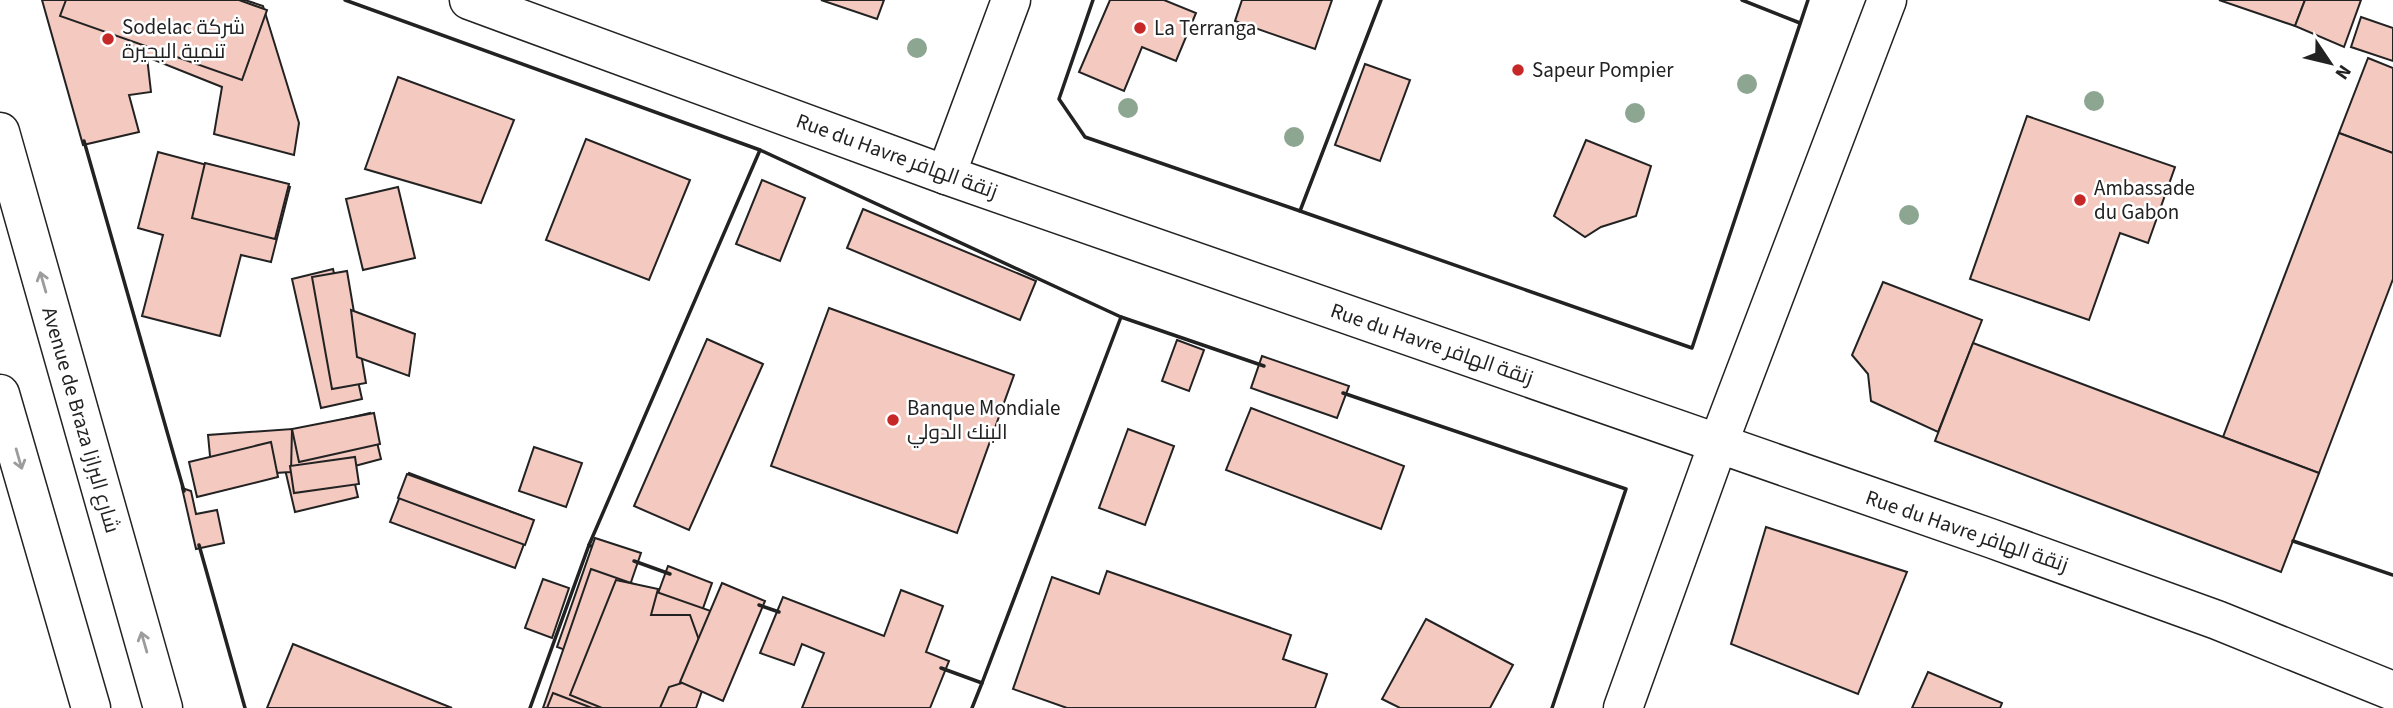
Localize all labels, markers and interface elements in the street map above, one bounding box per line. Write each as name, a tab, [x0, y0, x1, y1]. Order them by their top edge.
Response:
place label: Sodelac شركة تنمية البحيرة	[122, 12, 245, 66]
place label: La Terranga	[1154, 13, 1256, 43]
marker: La Terranga	[1132, 20, 1148, 36]
north arrow	[2295, 28, 2365, 98]
marker: Sodelac شركة تنمية البحيرة	[100, 31, 116, 47]
place label: Sapeur Pompier	[1532, 55, 1674, 85]
text: N	[2328, 59, 2357, 85]
marker: Sapeur Pompier	[1510, 62, 1526, 78]
street label: Rue du Havre زنقة الهافر	[792, 106, 1002, 206]
place label: Ambassade du Gabon	[2094, 173, 2195, 227]
marker: Ambassade du Gabon	[2072, 192, 2088, 208]
one-way arrow	[35, 271, 48, 293]
street label: Rue du Havre زنقة الهافر	[1327, 295, 1537, 393]
street label: Avenue de Braza شارع البرازا	[34, 304, 128, 536]
place label: Banque Mondiale البنك الدولي	[907, 393, 1060, 448]
marker: Banque Mondiale البنك الدولي	[885, 412, 901, 428]
one-way arrow	[13, 448, 26, 470]
street label: Rue du Havre زنقة الهافر	[1862, 482, 2072, 580]
one-way arrow	[137, 632, 150, 654]

